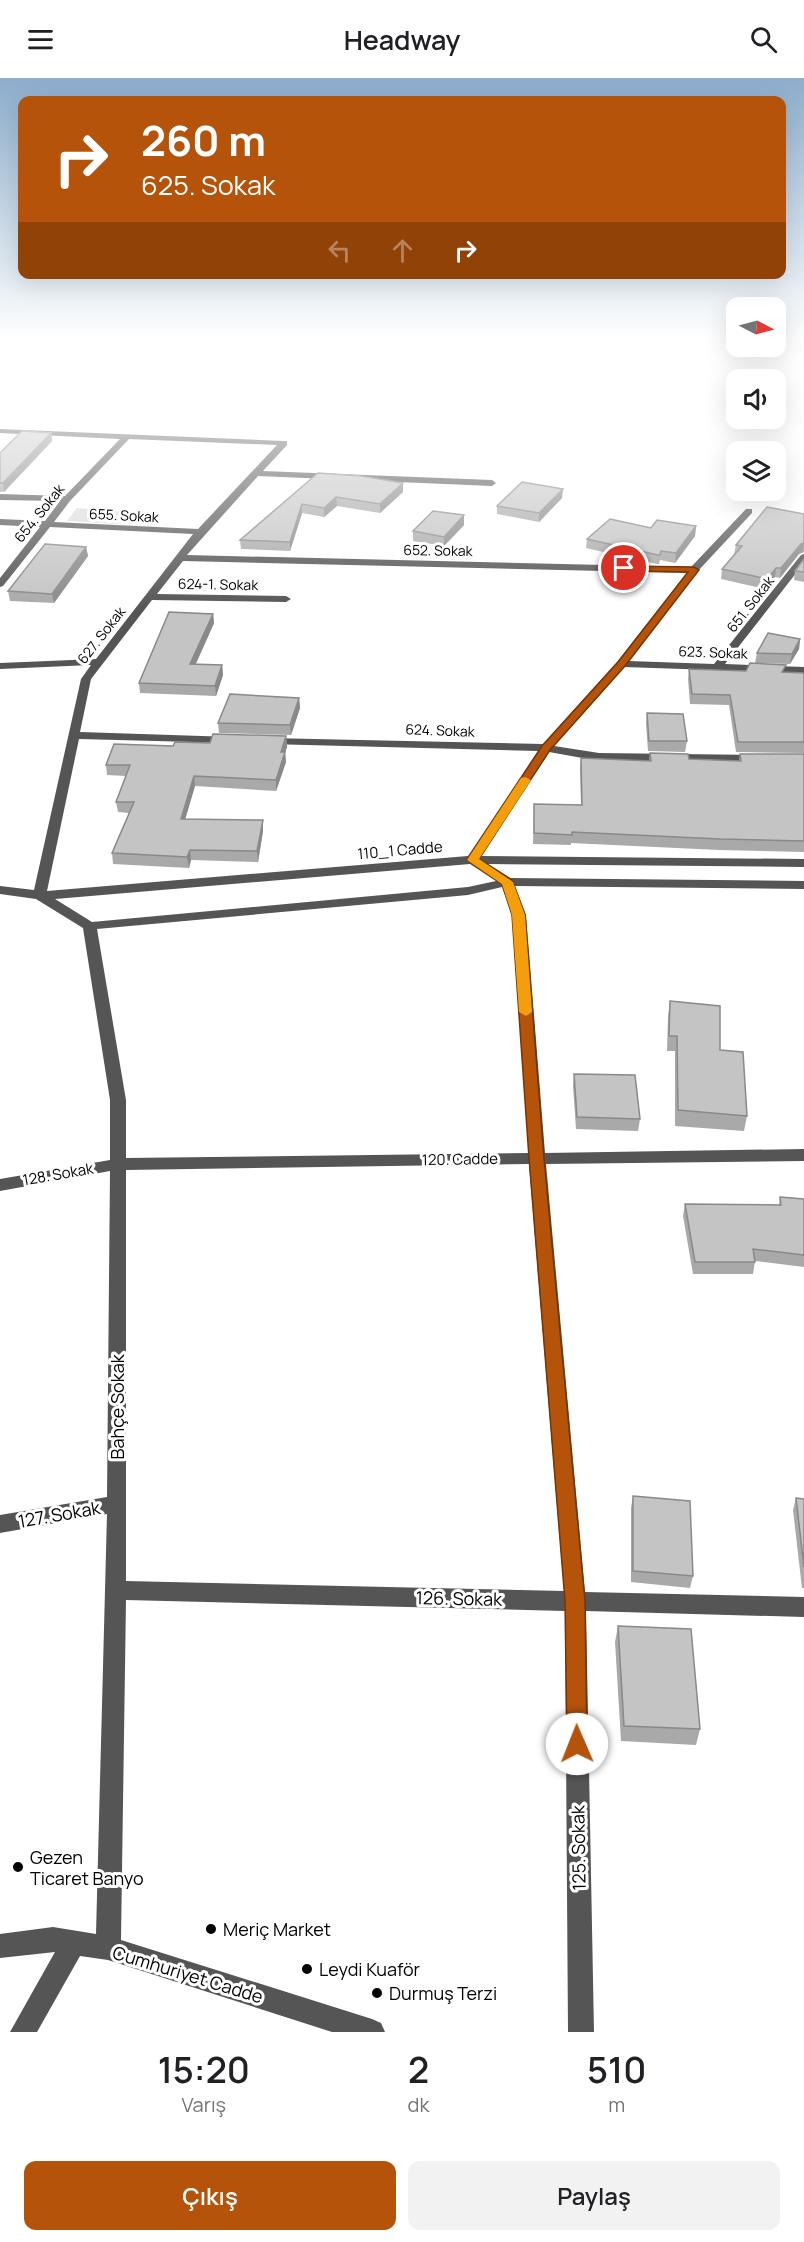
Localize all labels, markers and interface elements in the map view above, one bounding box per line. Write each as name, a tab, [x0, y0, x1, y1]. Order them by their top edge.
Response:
text: Headway	[344, 21, 460, 58]
icon: menu	[24, 23, 57, 56]
icon: search	[747, 23, 780, 56]
text: 260 m	[141, 111, 266, 169]
icon: right	[42, 120, 120, 198]
text: 625. Sokak	[141, 166, 275, 203]
icon: left	[323, 234, 356, 267]
icon: ahead	[386, 234, 419, 267]
icon: right	[449, 234, 482, 267]
north arrow	[726, 297, 786, 357]
map controls	[726, 297, 786, 501]
button: sound	[726, 369, 786, 429]
button: layers	[726, 441, 786, 501]
street label: 654. Sokak	[10, 479, 69, 546]
street label: 655. Sokak	[89, 504, 160, 526]
street label: 652. Sokak	[403, 540, 474, 560]
pin	[598, 542, 649, 593]
icon: arrive	[607, 551, 640, 584]
street label: 651. Sokak	[722, 571, 779, 636]
street label: 624-1. Sokak	[178, 574, 259, 594]
street label: 627. Sokak	[73, 602, 130, 668]
street label: 623. Sokak	[678, 641, 749, 663]
street label: 624. Sokak	[405, 719, 476, 741]
street label: 110_1 Cadde	[357, 836, 444, 864]
street label: 120. Cadde	[422, 1148, 498, 1170]
street label: 128. Sokak	[21, 1157, 95, 1191]
street label: Bahçe Sokak	[105, 1353, 129, 1460]
street label: 127. Sokak	[16, 1495, 103, 1533]
street label: 126. Sokak	[416, 1585, 503, 1611]
position arrow	[545, 1712, 609, 1776]
street label: 125. Sokak	[565, 1804, 591, 1891]
place label: Gezen Ticaret Banyo	[30, 1845, 144, 1890]
marker: Gezen Ticaret Banyo	[11, 1860, 25, 1874]
place label: Meriç Market	[223, 1917, 331, 1941]
marker: Meriç Market	[204, 1922, 218, 1936]
street label: Cumhuriyet Cadde	[110, 1940, 266, 2008]
place label: Leydi Kuaför	[319, 1957, 421, 1981]
marker: Leydi Kuaför	[300, 1962, 314, 1976]
place label: Durmuş Terzi	[389, 1981, 497, 2005]
marker: Durmuş Terzi	[370, 1986, 384, 2000]
text: 15:20	[158, 2045, 250, 2094]
text: 2	[408, 2045, 429, 2094]
text: 510	[587, 2045, 646, 2094]
text: Varış	[181, 2091, 226, 2118]
text: dk	[408, 2091, 429, 2118]
text: m	[608, 2091, 625, 2118]
button: Çıkış	[24, 2161, 396, 2230]
button: Paylaş	[408, 2161, 780, 2230]

